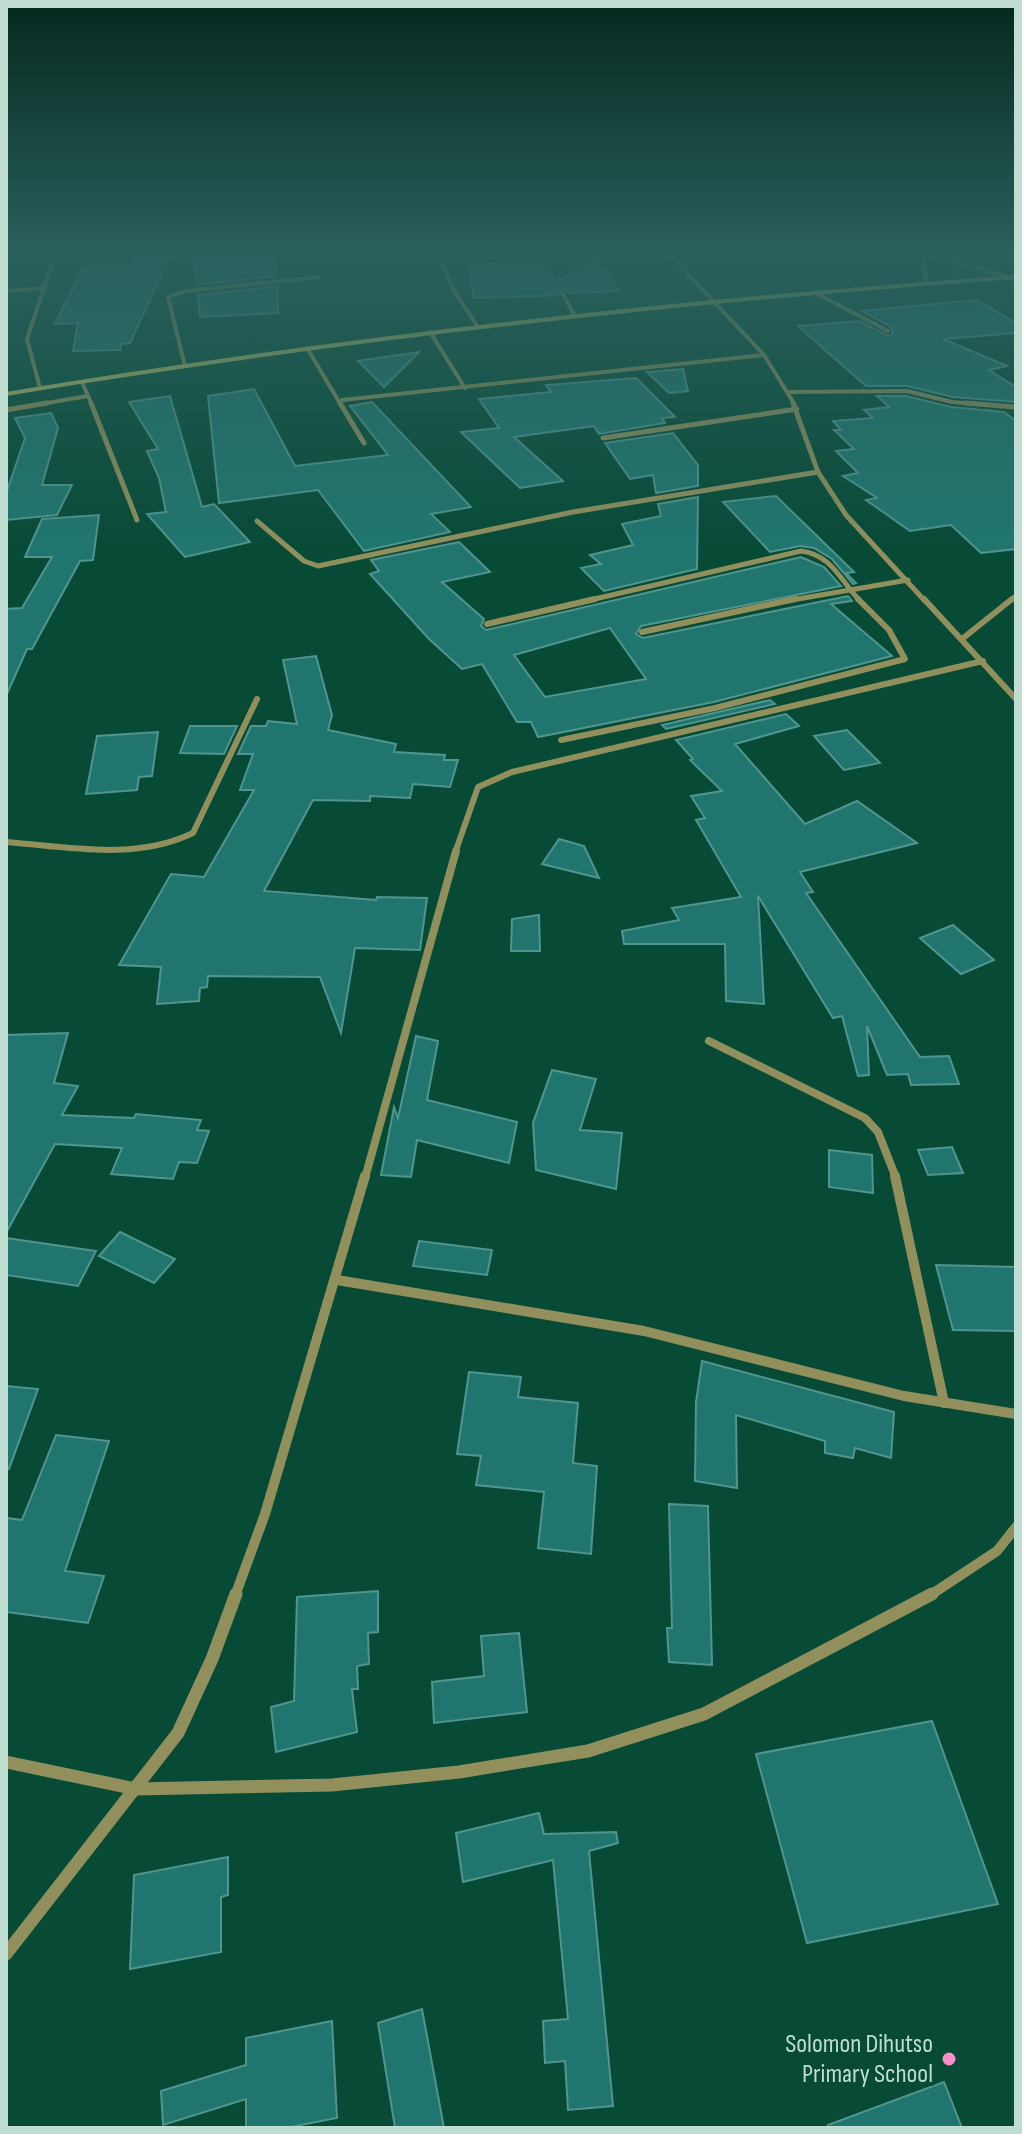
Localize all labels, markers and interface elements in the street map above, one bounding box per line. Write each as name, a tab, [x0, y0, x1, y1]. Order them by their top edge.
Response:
place label: Solomon Dihutso Primary School	[785, 2029, 933, 2090]
marker: Solomon Dihutso Primary School	[940, 2050, 958, 2068]

